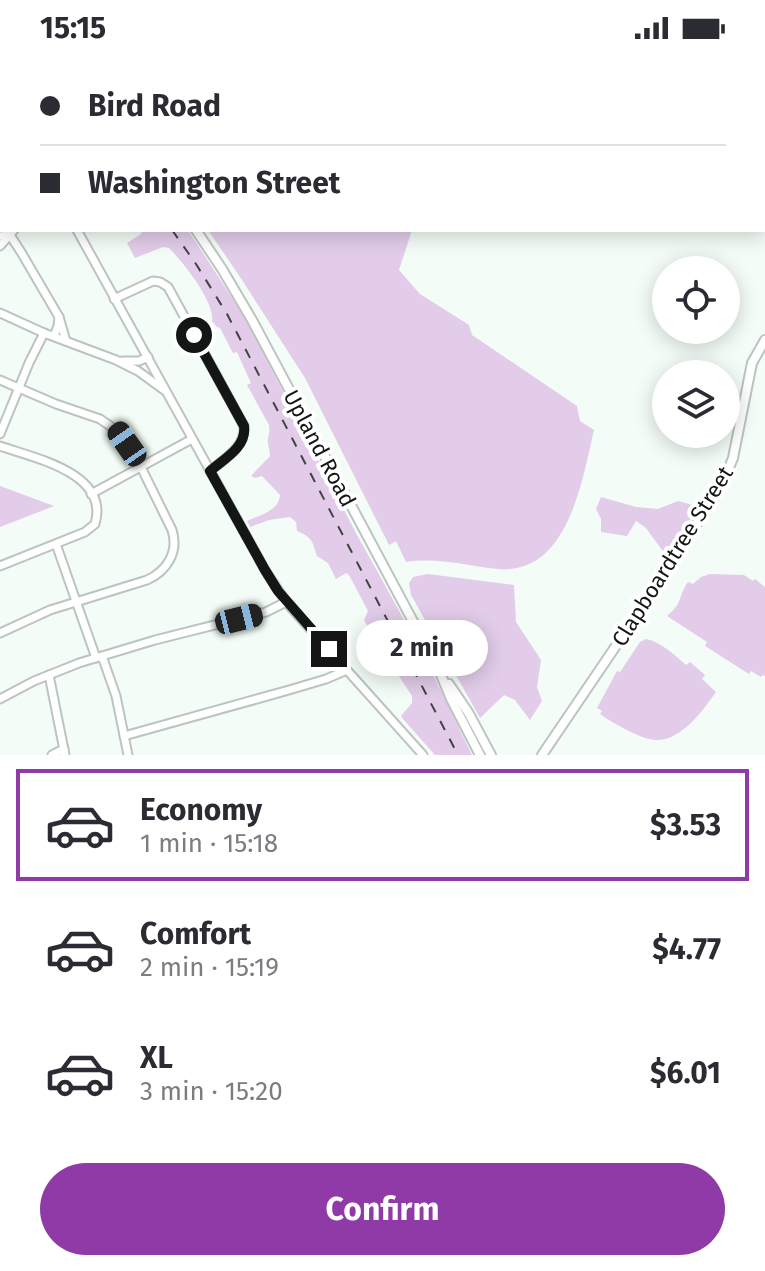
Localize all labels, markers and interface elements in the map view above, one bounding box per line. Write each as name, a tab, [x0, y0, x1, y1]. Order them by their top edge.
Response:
text: 15:15	[40, 10, 106, 46]
text: Bird Road	[88, 88, 221, 124]
text: Washington Street	[88, 165, 340, 201]
map controls	[652, 256, 740, 448]
button: locate	[652, 256, 740, 344]
route start	[176, 317, 212, 353]
button: layers	[652, 360, 740, 448]
street label: Upland Road	[277, 385, 362, 511]
car	[103, 417, 151, 471]
street label: Clapboardtree Street	[606, 461, 739, 651]
car	[213, 602, 265, 636]
callout: 2 min	[357, 621, 489, 677]
route end	[311, 631, 347, 667]
text: 2 min	[390, 632, 454, 663]
icon: car	[44, 789, 116, 861]
text: Economy	[140, 792, 262, 828]
text: $3.53	[650, 807, 721, 843]
text: 1 min · 15:18	[140, 828, 278, 859]
icon: car	[44, 913, 116, 985]
text: Comfort	[140, 916, 251, 952]
text: $4.77	[652, 931, 721, 967]
text: 2 min · 15:19	[140, 952, 279, 983]
icon: car	[44, 1037, 116, 1109]
text: XL	[140, 1040, 173, 1076]
text: $6.01	[650, 1055, 721, 1091]
text: 3 min · 15:20	[140, 1076, 283, 1107]
button: Confirm	[40, 1163, 725, 1255]

